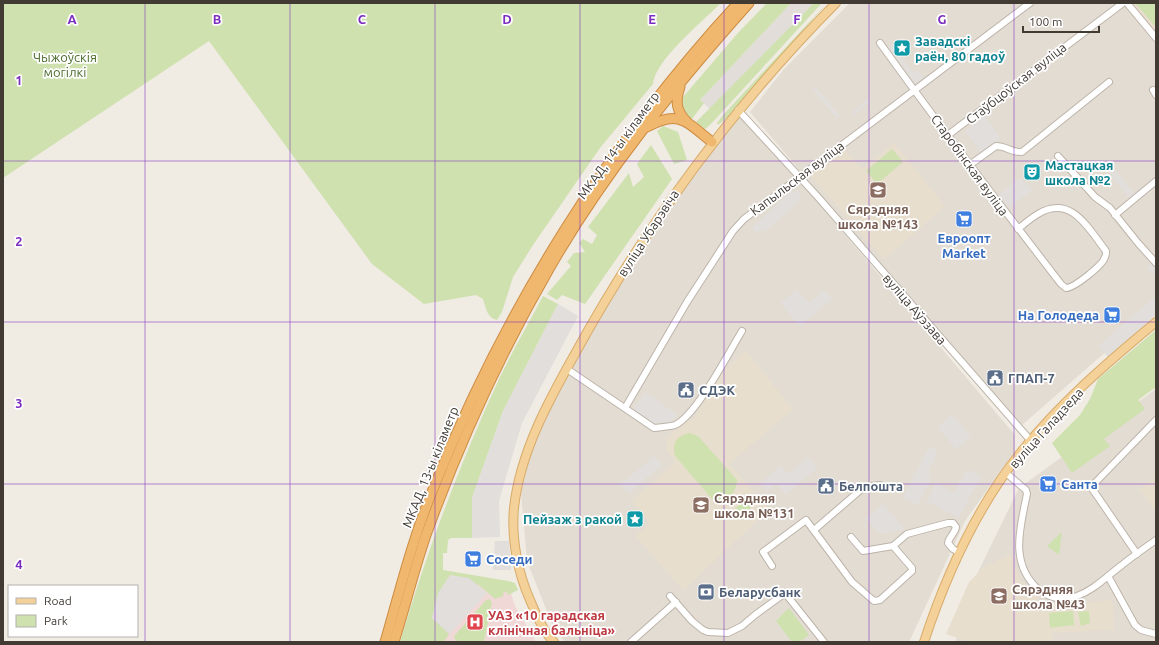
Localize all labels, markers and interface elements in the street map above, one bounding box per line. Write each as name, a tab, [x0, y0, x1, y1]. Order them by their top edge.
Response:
scale bar	[1023, 8, 1099, 34]
text: A	[67, 12, 77, 26]
text: B	[213, 12, 222, 26]
text: C	[358, 12, 367, 26]
text: D	[502, 12, 512, 26]
text: E	[648, 12, 656, 26]
text: F	[793, 12, 801, 26]
text: G	[938, 12, 947, 26]
text: 100 m	[1029, 15, 1062, 28]
place label: Завадскі раён, 80 гадоў	[915, 34, 1005, 63]
place icon: Завадскі раён, 80 гадоў	[892, 38, 912, 58]
street label: Стаўбцоўская вуліца	[963, 40, 1069, 126]
park label: Чыжоўскія могілкі	[33, 50, 97, 79]
text: 1	[15, 73, 23, 87]
street label: МКАД, 14-ы кіламетр	[574, 89, 662, 202]
street label: Старобінская вуліца	[929, 112, 1011, 218]
street label: Капыльская вуліца	[747, 138, 847, 218]
place label: Мастацкая школа №2	[1045, 158, 1114, 187]
theatre icon: Мастацкая школа №2	[1022, 162, 1042, 182]
school or university icon: Сярэдняя школа №143	[868, 180, 888, 200]
street label: вуліца Убарэвіча	[615, 187, 681, 279]
place label: Сярэдняя школа №143	[838, 202, 918, 231]
supermarket icon: Евроопт Market	[954, 209, 974, 229]
place label: Евроопт Market	[937, 231, 991, 260]
text: 2	[15, 234, 23, 248]
street label: вуліца Аўэзава	[881, 271, 949, 347]
supermarket icon: На Голодеда	[1102, 305, 1122, 325]
place label: На Голодеда	[1018, 308, 1099, 322]
public building icon: ГПАП-7	[985, 368, 1005, 388]
place label: ГПАП-7	[1008, 371, 1055, 385]
public building icon: СДЭК	[676, 380, 696, 400]
place label: СДЭК	[699, 383, 735, 397]
street label: вуліца Галадзеда	[1006, 385, 1086, 471]
text: 3	[15, 396, 23, 410]
street label: МКАД, 13-ы кіламетр	[399, 405, 462, 530]
supermarket icon: Санта	[1038, 474, 1058, 494]
public building icon: Белпошта	[816, 476, 836, 496]
place label: Санта	[1061, 477, 1098, 491]
place label: Белпошта	[839, 479, 903, 493]
place label: Сярэдняя школа №131	[714, 491, 794, 520]
school or university icon: Сярэдняя школа №131	[691, 495, 711, 515]
place icon: Пейзаж з ракой	[625, 509, 645, 529]
place label: Пейзаж з ракой	[523, 512, 622, 526]
supermarket icon: Соседи	[463, 549, 483, 569]
place label: Соседи	[486, 552, 532, 566]
text: 4	[15, 557, 23, 571]
bank icon: Беларусбанк	[696, 582, 716, 602]
place label: Сярэдняя школа №43	[1012, 582, 1085, 611]
legend	[8, 585, 138, 637]
place label: Беларусбанк	[719, 585, 801, 599]
school or university icon: Сярэдняя школа №43	[989, 586, 1009, 606]
text: Road	[44, 594, 72, 607]
place label: УАЗ «10 гарадская клінічная бальніца»	[488, 608, 615, 637]
hospital icon: УАЗ «10 гарадская клінічная бальніца»	[465, 612, 485, 632]
text: Park	[44, 614, 68, 627]

